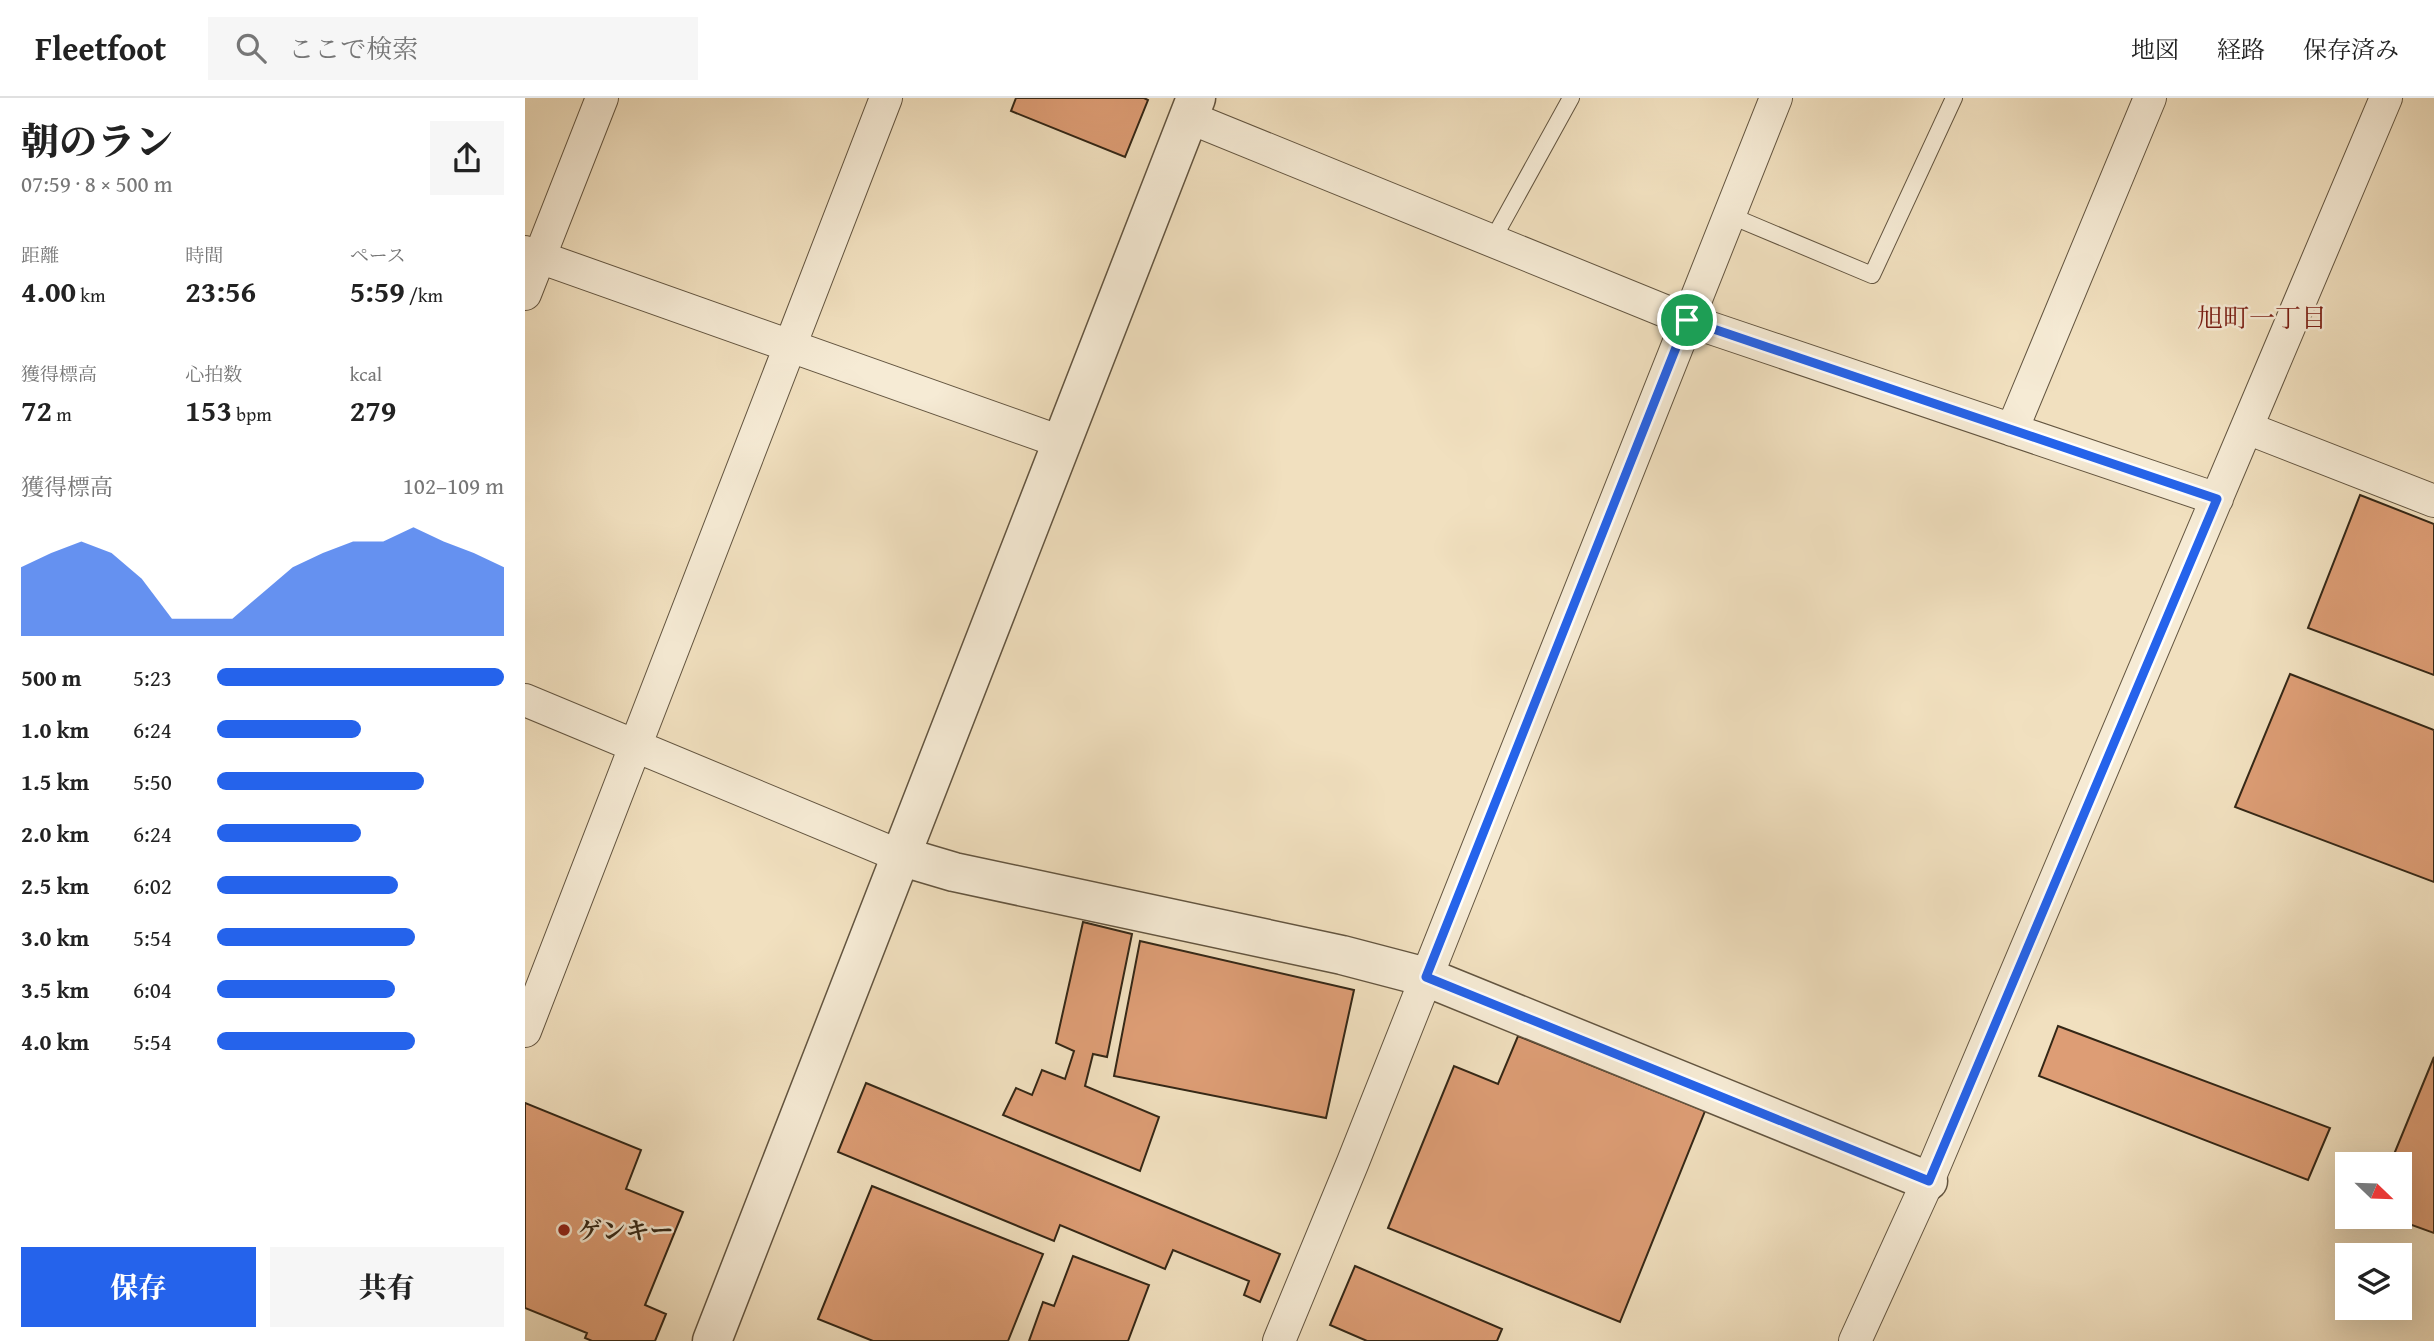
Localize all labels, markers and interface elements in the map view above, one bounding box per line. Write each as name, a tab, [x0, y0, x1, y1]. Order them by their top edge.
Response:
search box	[208, 17, 698, 80]
text: Fleetfoot	[35, 24, 166, 72]
icon: search	[232, 29, 270, 67]
text: ここで検索	[288, 29, 418, 68]
text: 地図	[2131, 32, 2179, 67]
text: 経路	[2217, 32, 2265, 67]
text: 保存済み	[2303, 32, 2399, 67]
text: 朝のラン	[21, 113, 173, 169]
button: share	[430, 121, 504, 195]
text: 07:59 · 8 × 500 m	[21, 167, 173, 200]
text: 距離	[21, 241, 59, 269]
text: 時間	[185, 241, 223, 269]
text: ペース	[350, 241, 406, 269]
text: 4.00	[21, 269, 76, 313]
text: 23:56	[185, 269, 256, 313]
text: 5:59	[350, 269, 405, 313]
text: km	[76, 281, 105, 309]
text: /km	[405, 281, 443, 309]
pin	[1657, 290, 1717, 350]
district label: 旭町一丁目	[2197, 298, 2327, 337]
icon: arrive	[1668, 301, 1706, 339]
text: 獲得標高	[21, 360, 97, 388]
text: 心拍数	[185, 360, 242, 388]
text: kcal	[350, 360, 382, 388]
text: 72	[21, 388, 52, 432]
text: 153	[185, 388, 232, 432]
text: 279	[350, 388, 396, 432]
text: m	[52, 400, 72, 428]
text: bpm	[232, 400, 272, 428]
text: 102–109 m	[403, 469, 504, 502]
text: 獲得標高	[21, 470, 113, 503]
text: 500 m	[21, 661, 82, 694]
text: 5:23	[133, 661, 172, 694]
text: 1.0 km	[21, 713, 89, 746]
text: 6:24	[133, 713, 172, 746]
text: 1.5 km	[21, 765, 89, 798]
text: 5:50	[133, 765, 172, 798]
text: 2.0 km	[21, 817, 89, 850]
text: 6:24	[133, 817, 172, 850]
text: 2.5 km	[21, 869, 89, 902]
text: 6:02	[133, 869, 172, 902]
text: 3.0 km	[21, 921, 89, 954]
text: 5:54	[133, 921, 172, 954]
text: 3.5 km	[21, 973, 89, 1006]
text: 6:04	[133, 973, 172, 1006]
text: 4.0 km	[21, 1025, 89, 1058]
text: 5:54	[133, 1025, 172, 1058]
north arrow	[2335, 1152, 2411, 1228]
map controls	[2335, 1152, 2412, 1320]
place label: ゲンキー	[578, 1213, 674, 1248]
marker: ゲンキー	[556, 1222, 572, 1238]
button: layers	[2335, 1243, 2412, 1320]
button: 保存	[21, 1247, 256, 1327]
button: 共有	[270, 1247, 504, 1327]

